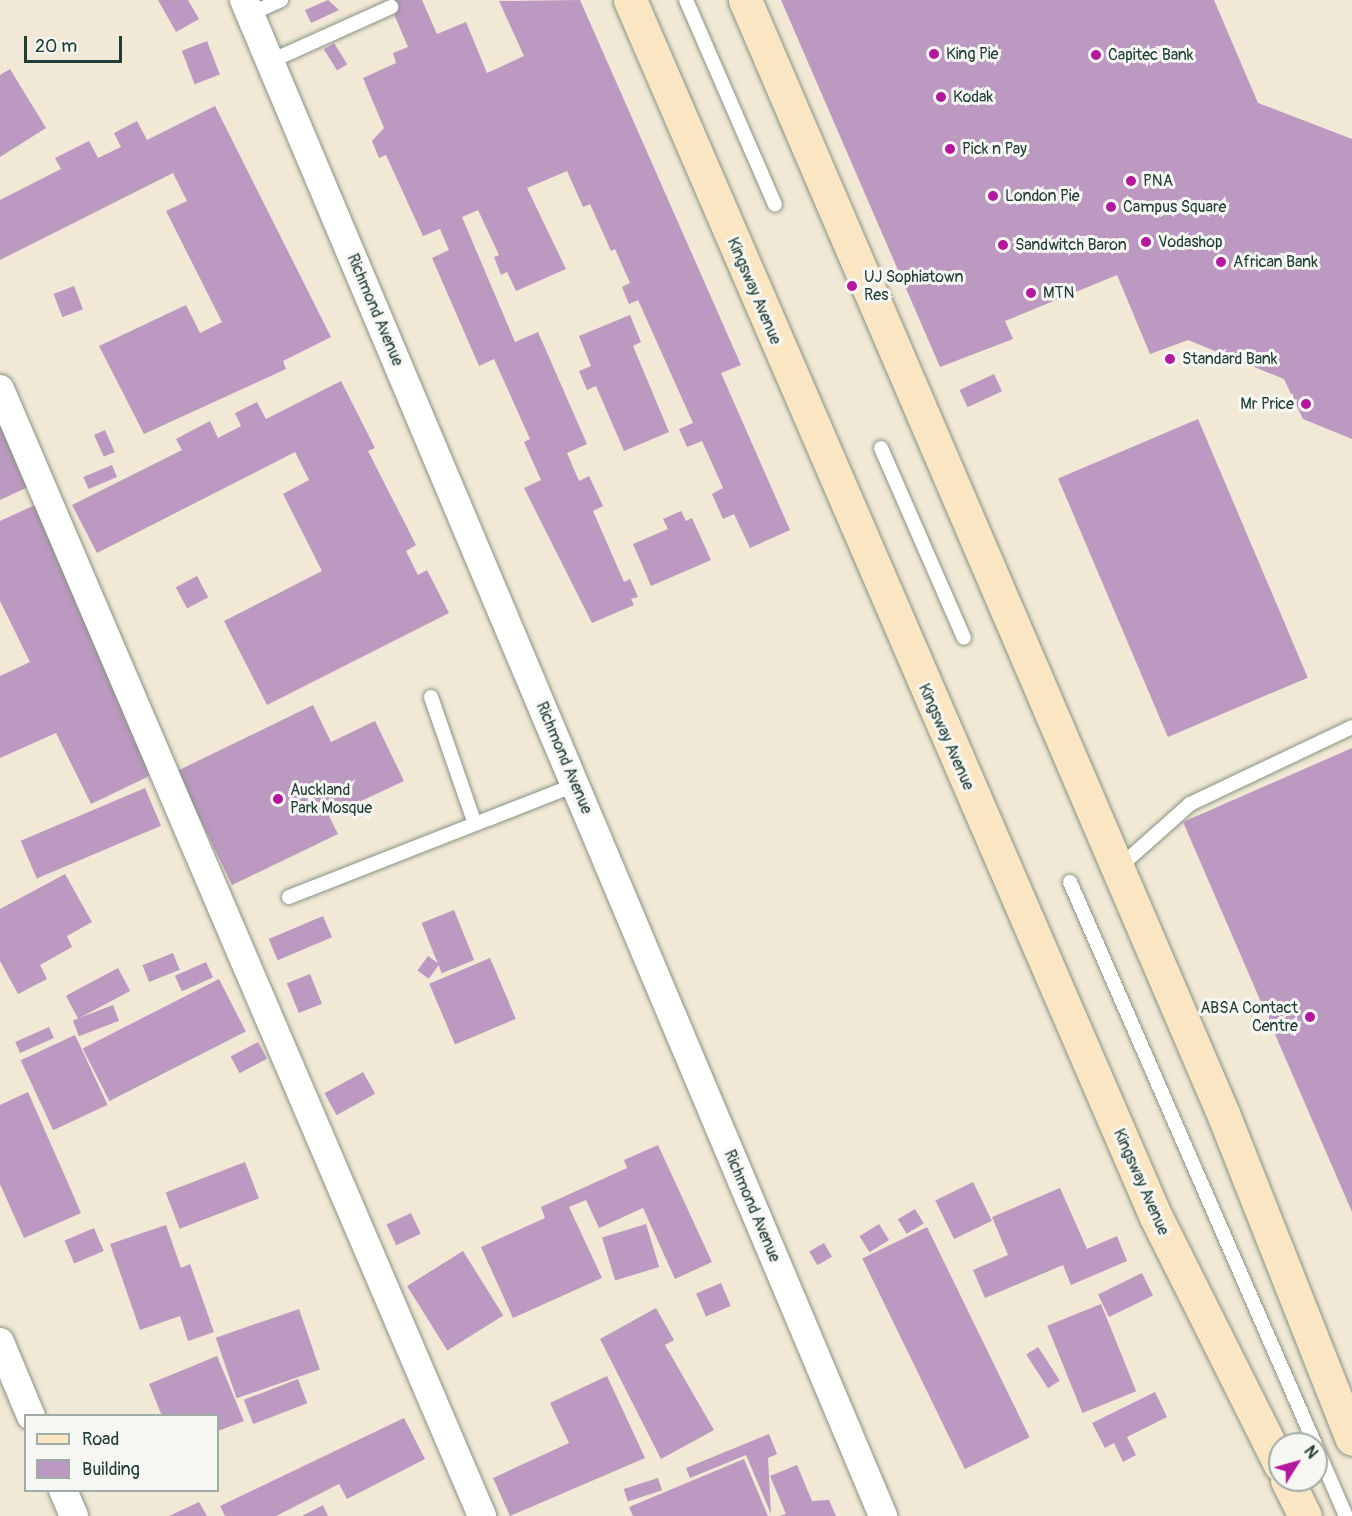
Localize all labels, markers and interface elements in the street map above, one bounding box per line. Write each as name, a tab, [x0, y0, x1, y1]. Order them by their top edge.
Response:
scale bar	[27, 24, 124, 62]
text: 20 m	[35, 35, 77, 58]
place label: King Pie	[946, 44, 998, 64]
place label: Capitec Bank	[1108, 45, 1193, 65]
marker: King Pie	[927, 47, 941, 61]
marker: Capitec Bank	[1089, 48, 1103, 62]
place label: Kodak	[953, 87, 993, 107]
marker: Kodak	[934, 90, 948, 104]
place label: Pick n Pay	[962, 139, 1027, 159]
marker: Pick n Pay	[943, 142, 957, 156]
place label: PNA	[1143, 171, 1173, 191]
marker: PNA	[1124, 174, 1138, 188]
place label: London Pie	[1005, 186, 1080, 206]
marker: London Pie	[986, 189, 1000, 203]
place label: Campus Square	[1123, 197, 1226, 217]
marker: Campus Square	[1104, 200, 1118, 214]
place label: Vodashop	[1158, 232, 1222, 252]
street label: Kingsway Avenue	[723, 235, 785, 347]
place label: Sandwitch Baron	[1015, 235, 1127, 255]
marker: Vodashop	[1139, 235, 1153, 249]
marker: Sandwitch Baron	[996, 238, 1010, 252]
street label: Richmond Avenue	[343, 251, 407, 369]
place label: African Bank	[1233, 252, 1318, 272]
marker: African Bank	[1214, 255, 1228, 269]
place label: UJ Sophiatown Res	[864, 267, 964, 305]
marker: UJ Sophiatown Res	[845, 279, 859, 293]
place label: MTN	[1043, 283, 1074, 303]
marker: MTN	[1024, 286, 1038, 300]
place label: Standard Bank	[1182, 349, 1278, 369]
marker: Standard Bank	[1163, 352, 1177, 366]
place label: Mr Price	[1240, 394, 1294, 414]
marker: Mr Price	[1299, 397, 1313, 411]
street label: Kingsway Avenue	[914, 681, 978, 793]
street label: Richmond Avenue	[532, 699, 596, 817]
place label: Auckland Park Mosque	[290, 780, 372, 818]
marker: Auckland Park Mosque	[271, 792, 285, 806]
place label: ABSA Contact Centre	[1200, 998, 1298, 1036]
marker: ABSA Contact Centre	[1303, 1010, 1317, 1024]
street label: Kingsway Avenue	[1109, 1126, 1173, 1238]
street label: Richmond Avenue	[720, 1147, 784, 1265]
legend	[24, 1414, 219, 1492]
text: Road	[82, 1428, 119, 1451]
north arrow	[1268, 1432, 1328, 1492]
text: N	[1300, 1442, 1322, 1463]
text: Building	[82, 1458, 140, 1481]

